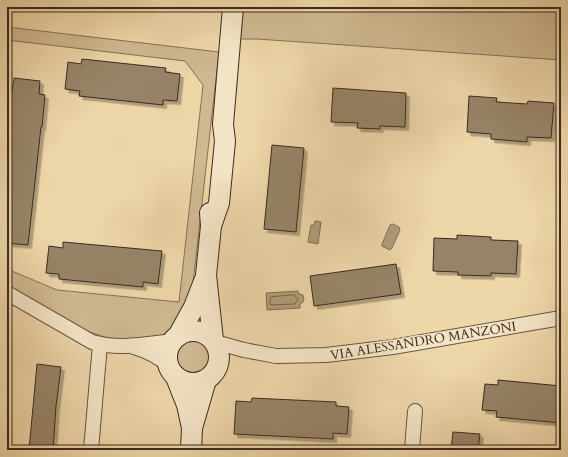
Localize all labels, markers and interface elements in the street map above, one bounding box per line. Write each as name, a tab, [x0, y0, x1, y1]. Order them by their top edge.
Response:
street label: VIA ALESSANDRO MANZONI	[329, 317, 517, 365]

